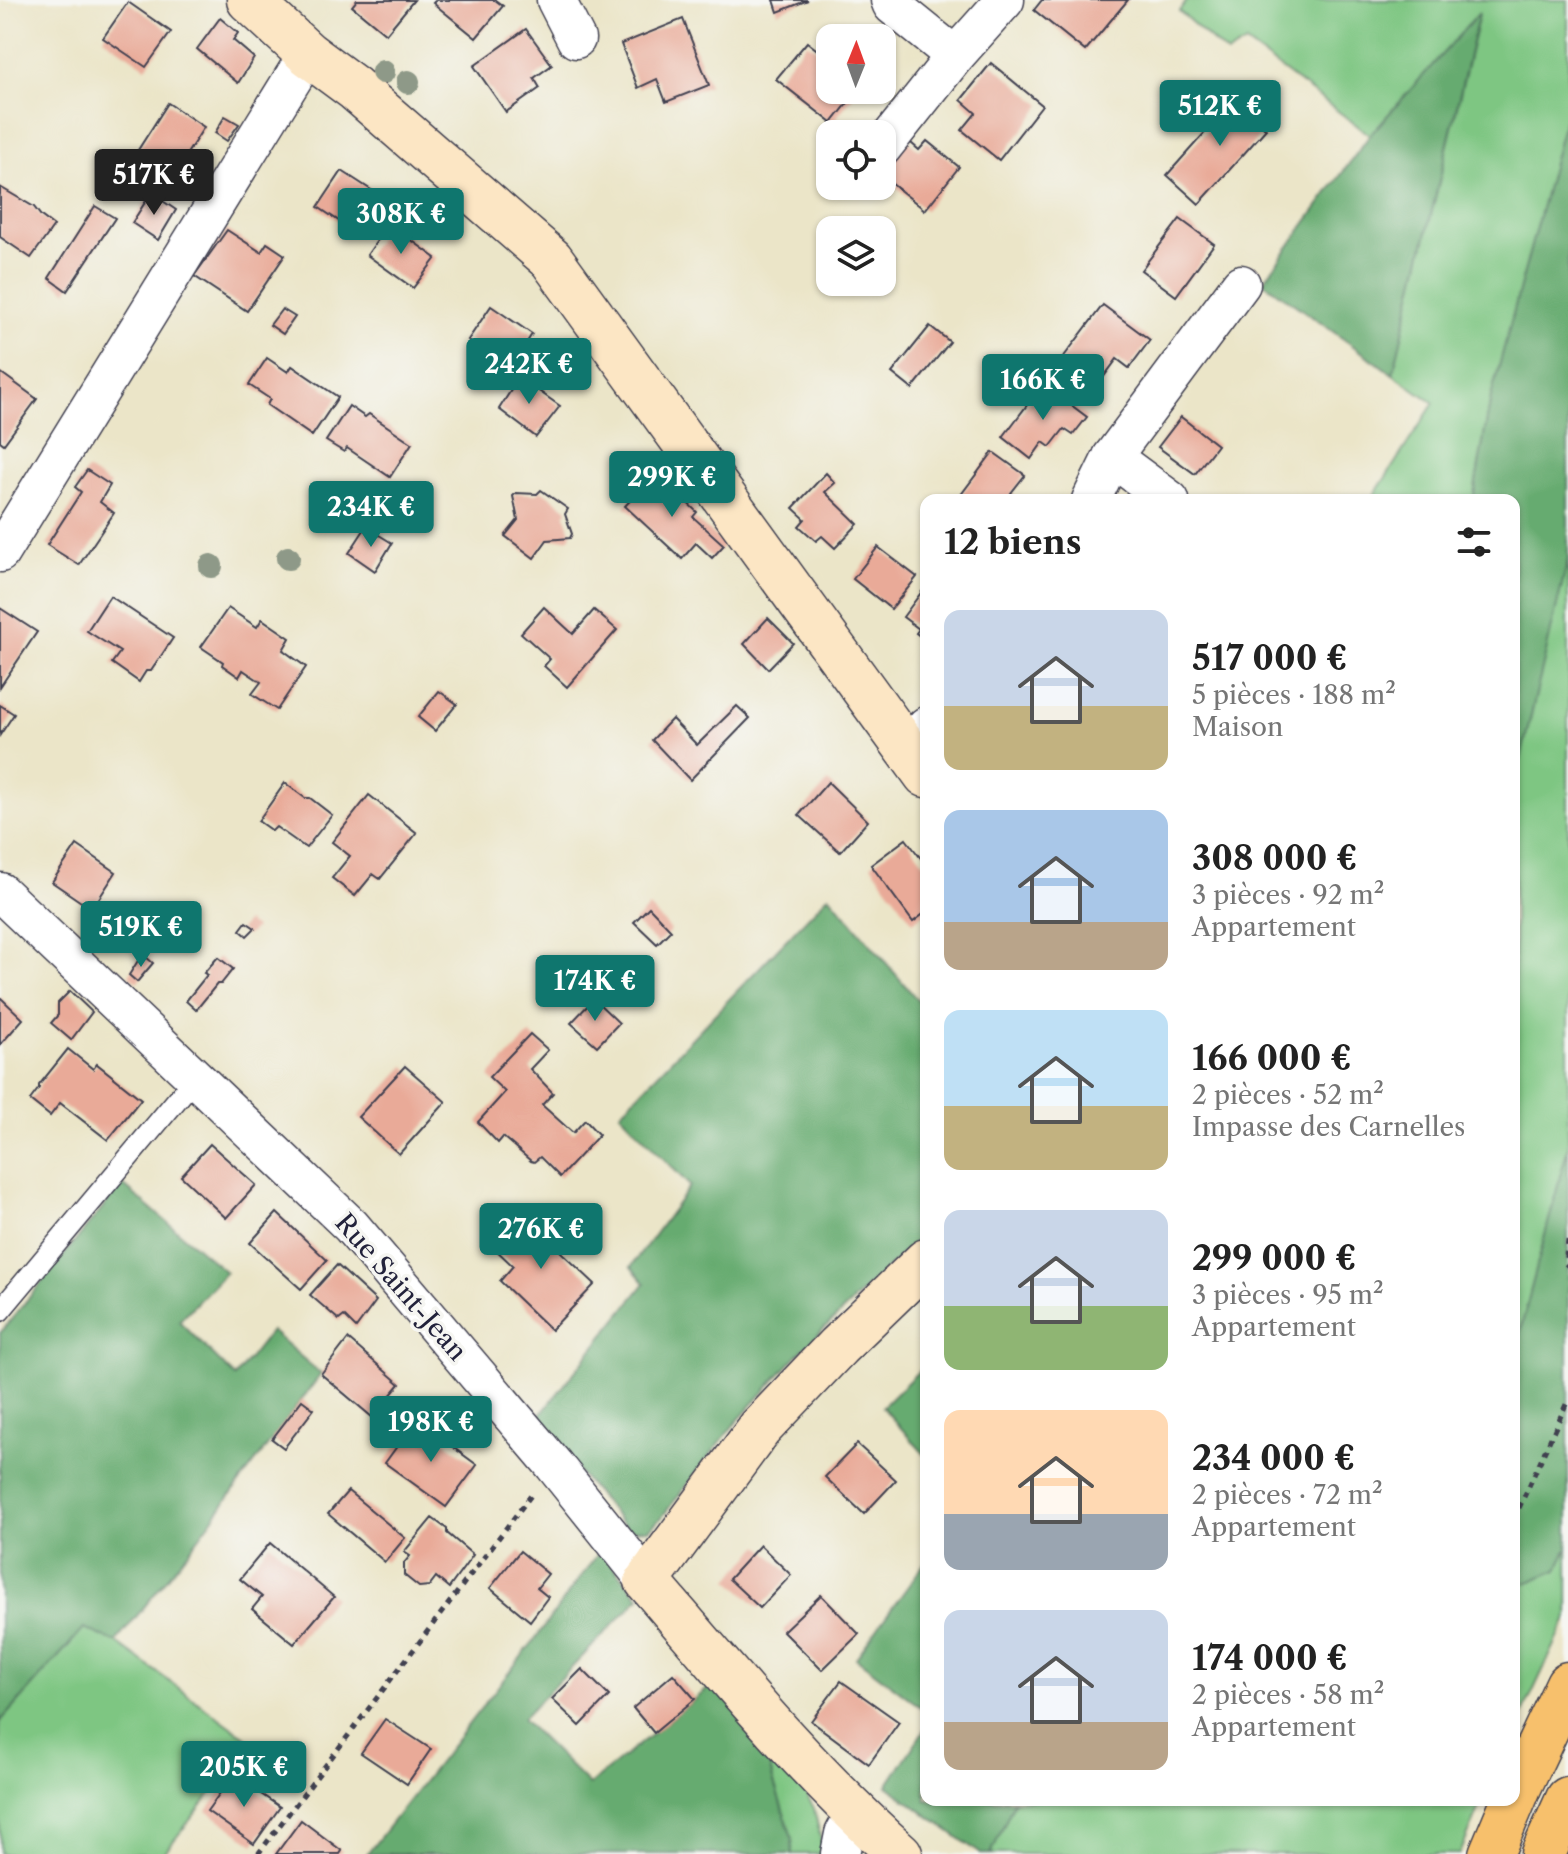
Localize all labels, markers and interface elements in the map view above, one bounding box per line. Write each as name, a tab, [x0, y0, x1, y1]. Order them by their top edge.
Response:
north arrow	[816, 24, 896, 104]
map controls	[816, 24, 896, 296]
pin: 512K €	[1155, 80, 1285, 148]
text: 512K €	[1178, 90, 1262, 122]
button: locate	[816, 120, 896, 200]
pin: 517K €	[89, 149, 219, 217]
text: 517K €	[113, 159, 195, 191]
pin: 308K €	[336, 188, 466, 256]
text: 308K €	[356, 198, 446, 230]
button: layers	[816, 216, 896, 296]
pin: 242K €	[464, 338, 594, 406]
text: 242K €	[484, 348, 574, 380]
pin: 166K €	[978, 354, 1108, 422]
text: 166K €	[1000, 364, 1086, 396]
pin: 299K €	[607, 451, 737, 519]
text: 299K €	[627, 461, 717, 493]
pin: 234K €	[306, 481, 436, 549]
text: 234K €	[327, 491, 415, 523]
icon: filters	[1452, 520, 1496, 564]
text: 12 biens	[944, 521, 1082, 563]
text: 517 000 €	[1192, 637, 1347, 679]
icon: home	[1008, 642, 1104, 738]
text: 5 pièces · 188 m²	[1192, 679, 1396, 711]
text: Maison	[1192, 711, 1283, 743]
text: 308 000 €	[1192, 837, 1357, 879]
icon: home	[1008, 842, 1104, 938]
text: 3 pièces · 92 m²	[1192, 879, 1384, 911]
pin: 519K €	[76, 901, 206, 969]
text: 519K €	[99, 911, 183, 943]
text: Appartement	[1192, 911, 1356, 943]
pin: 174K €	[530, 955, 660, 1023]
text: 174K €	[553, 965, 637, 997]
text: 166 000 €	[1192, 1037, 1352, 1079]
icon: home	[1008, 1042, 1104, 1138]
text: 2 pièces · 52 m²	[1192, 1079, 1384, 1111]
text: Impasse des Carnelles	[1192, 1111, 1465, 1143]
pin: 276K €	[476, 1203, 606, 1271]
street label: Rue Saint-Jean	[328, 1207, 474, 1367]
text: 276K €	[497, 1213, 585, 1245]
text: 299 000 €	[1192, 1237, 1356, 1279]
icon: home	[1008, 1242, 1104, 1338]
text: 3 pièces · 95 m²	[1192, 1279, 1384, 1311]
text: Appartement	[1192, 1311, 1356, 1343]
pin: 198K €	[366, 1396, 496, 1464]
text: 198K €	[388, 1406, 474, 1438]
text: 234 000 €	[1192, 1437, 1355, 1479]
icon: home	[1008, 1442, 1104, 1538]
text: 2 pièces · 72 m²	[1192, 1479, 1383, 1511]
text: Appartement	[1192, 1511, 1356, 1543]
text: 174 000 €	[1192, 1637, 1348, 1679]
icon: home	[1008, 1642, 1104, 1738]
text: 2 pièces · 58 m²	[1192, 1679, 1384, 1711]
text: Appartement	[1192, 1711, 1356, 1743]
pin: 205K €	[179, 1741, 309, 1809]
text: 205K €	[199, 1751, 289, 1783]

